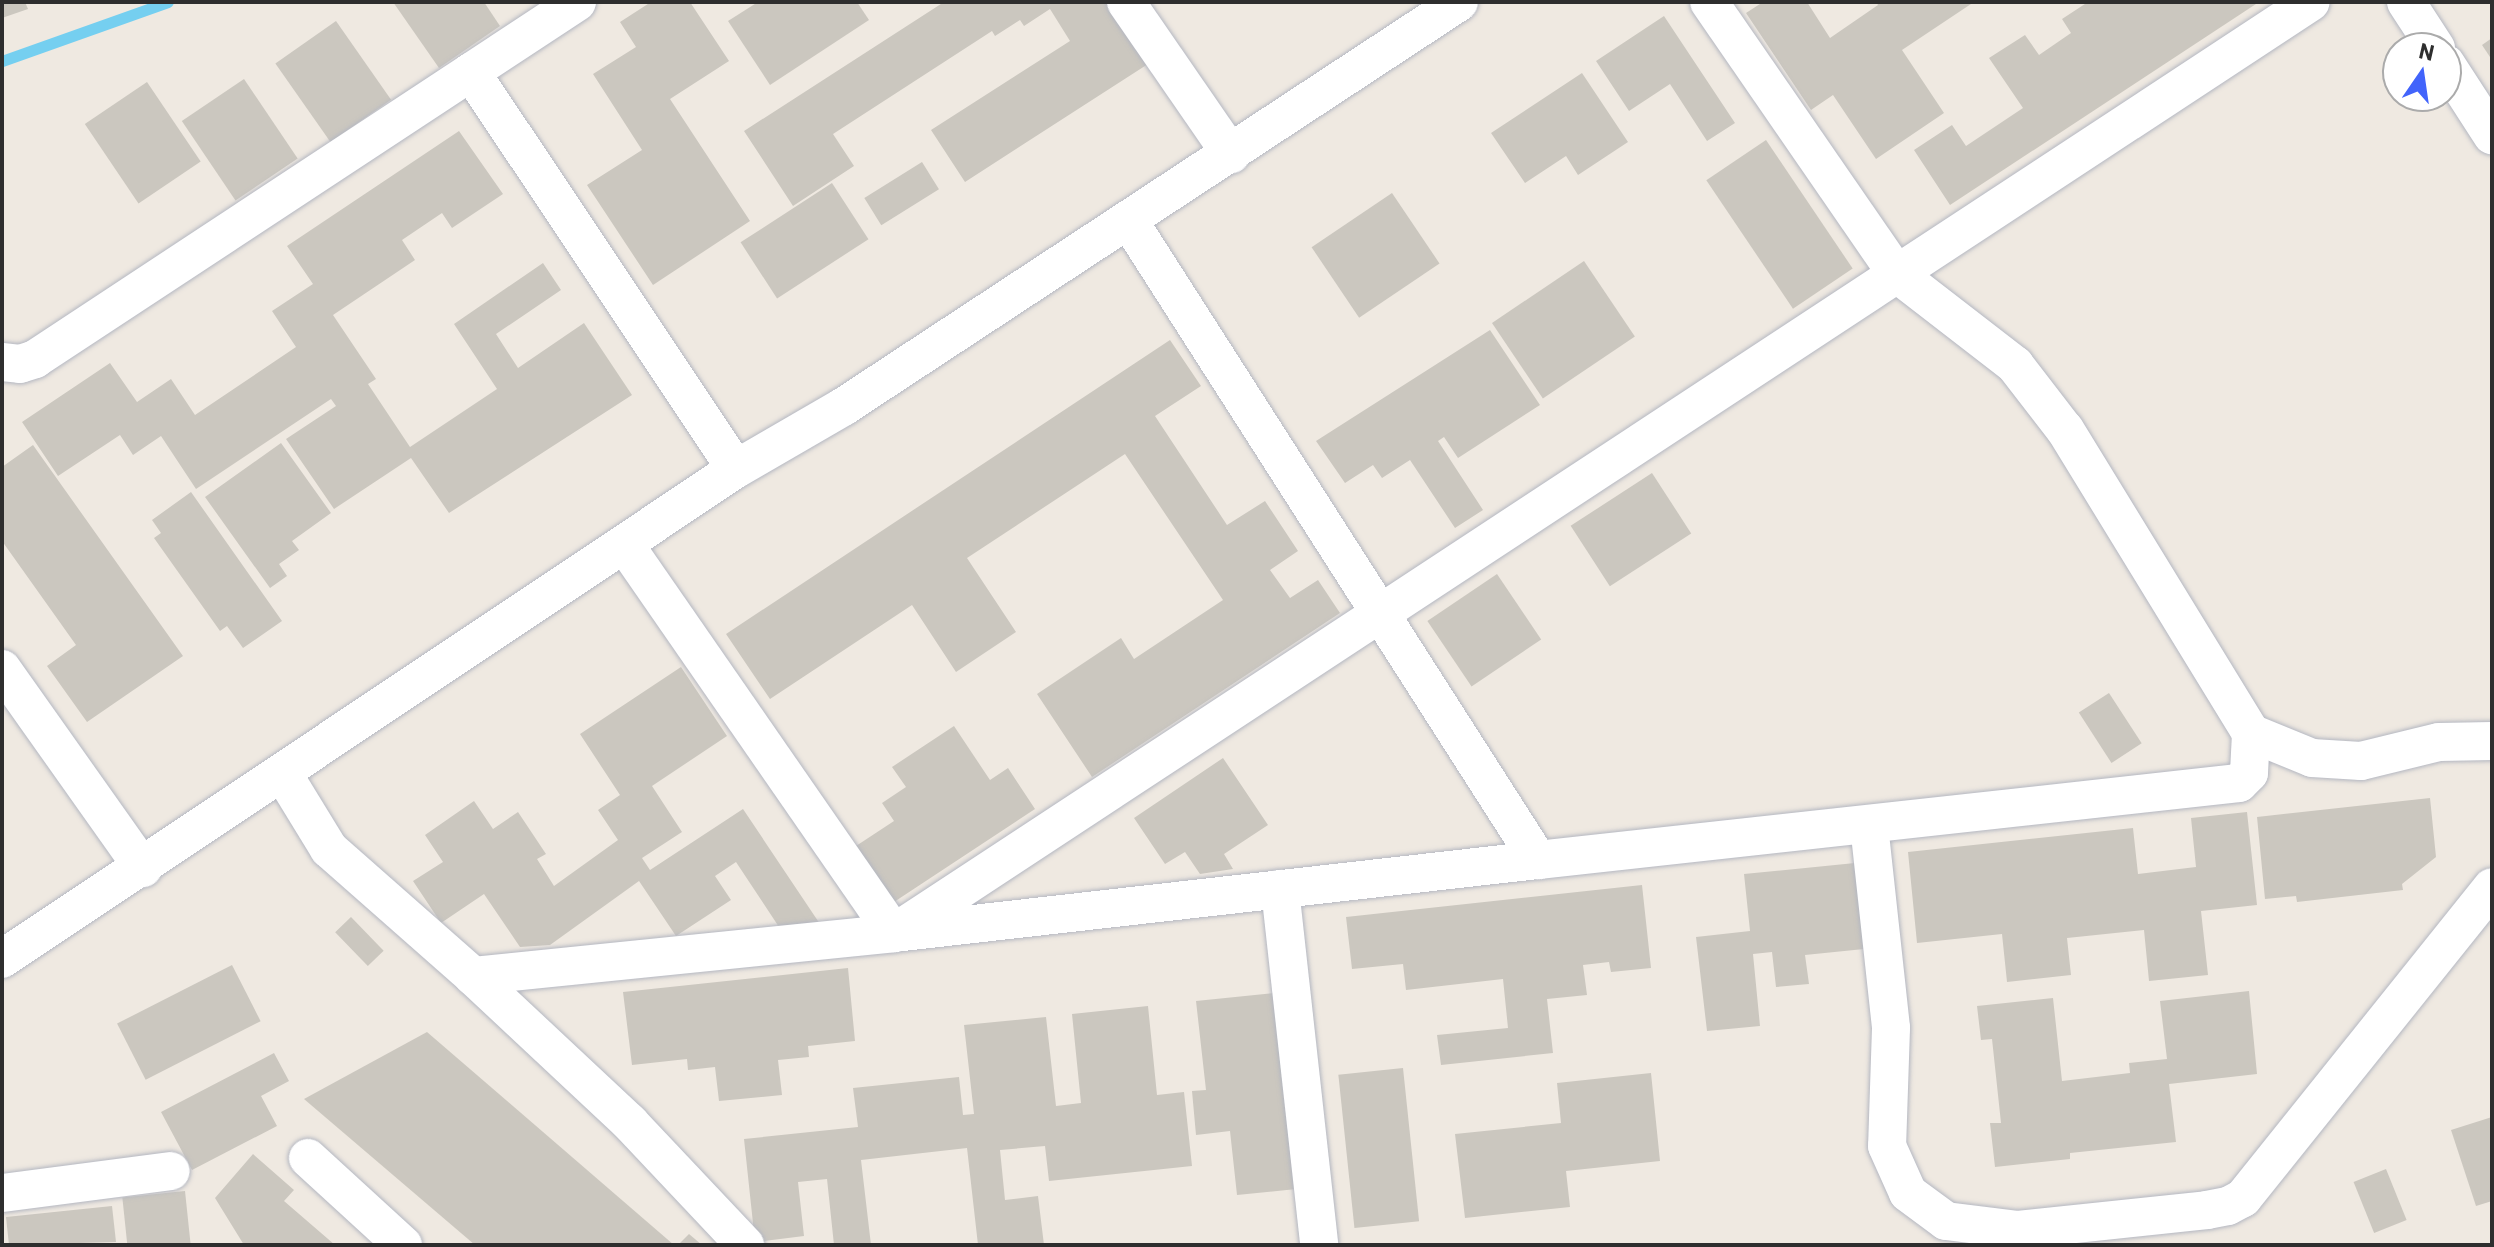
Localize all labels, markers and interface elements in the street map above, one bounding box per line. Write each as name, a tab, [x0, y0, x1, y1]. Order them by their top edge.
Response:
north arrow	[2382, 32, 2462, 112]
text: N	[2417, 36, 2437, 65]

